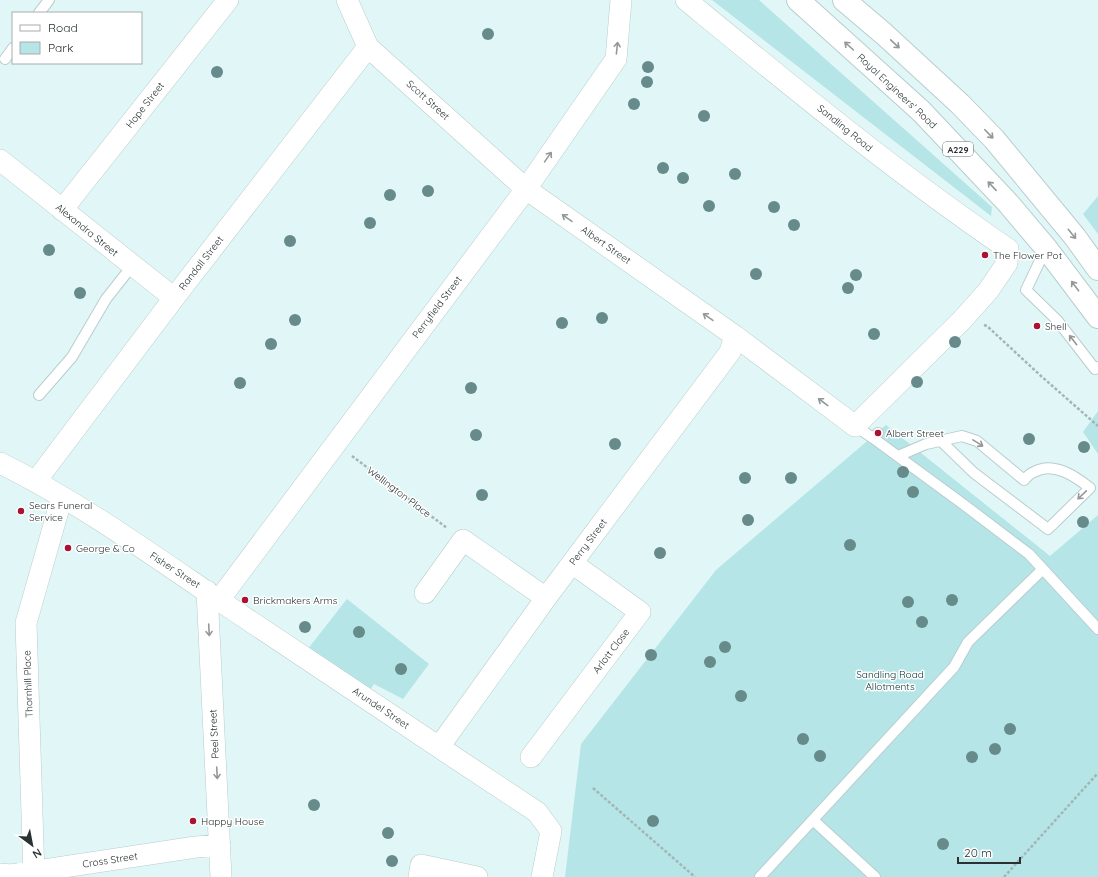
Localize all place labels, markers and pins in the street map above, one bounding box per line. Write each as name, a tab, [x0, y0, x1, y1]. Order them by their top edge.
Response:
place label: The Flower Pot	[993, 249, 1063, 262]
marker: The Flower Pot	[980, 250, 990, 260]
place label: Shell	[1045, 320, 1067, 333]
marker: Shell	[1032, 321, 1042, 331]
place label: Albert Street	[886, 427, 944, 440]
marker: Albert Street	[873, 428, 883, 438]
place label: Sears Funeral Service	[29, 499, 92, 524]
marker: Sears Funeral Service	[16, 506, 26, 516]
place label: George & Co	[76, 542, 135, 555]
marker: George & Co	[63, 543, 73, 553]
place label: Brickmakers Arms	[253, 594, 338, 607]
marker: Brickmakers Arms	[240, 595, 250, 605]
place label: Happy House	[201, 815, 264, 828]
marker: Happy House	[188, 816, 198, 826]

